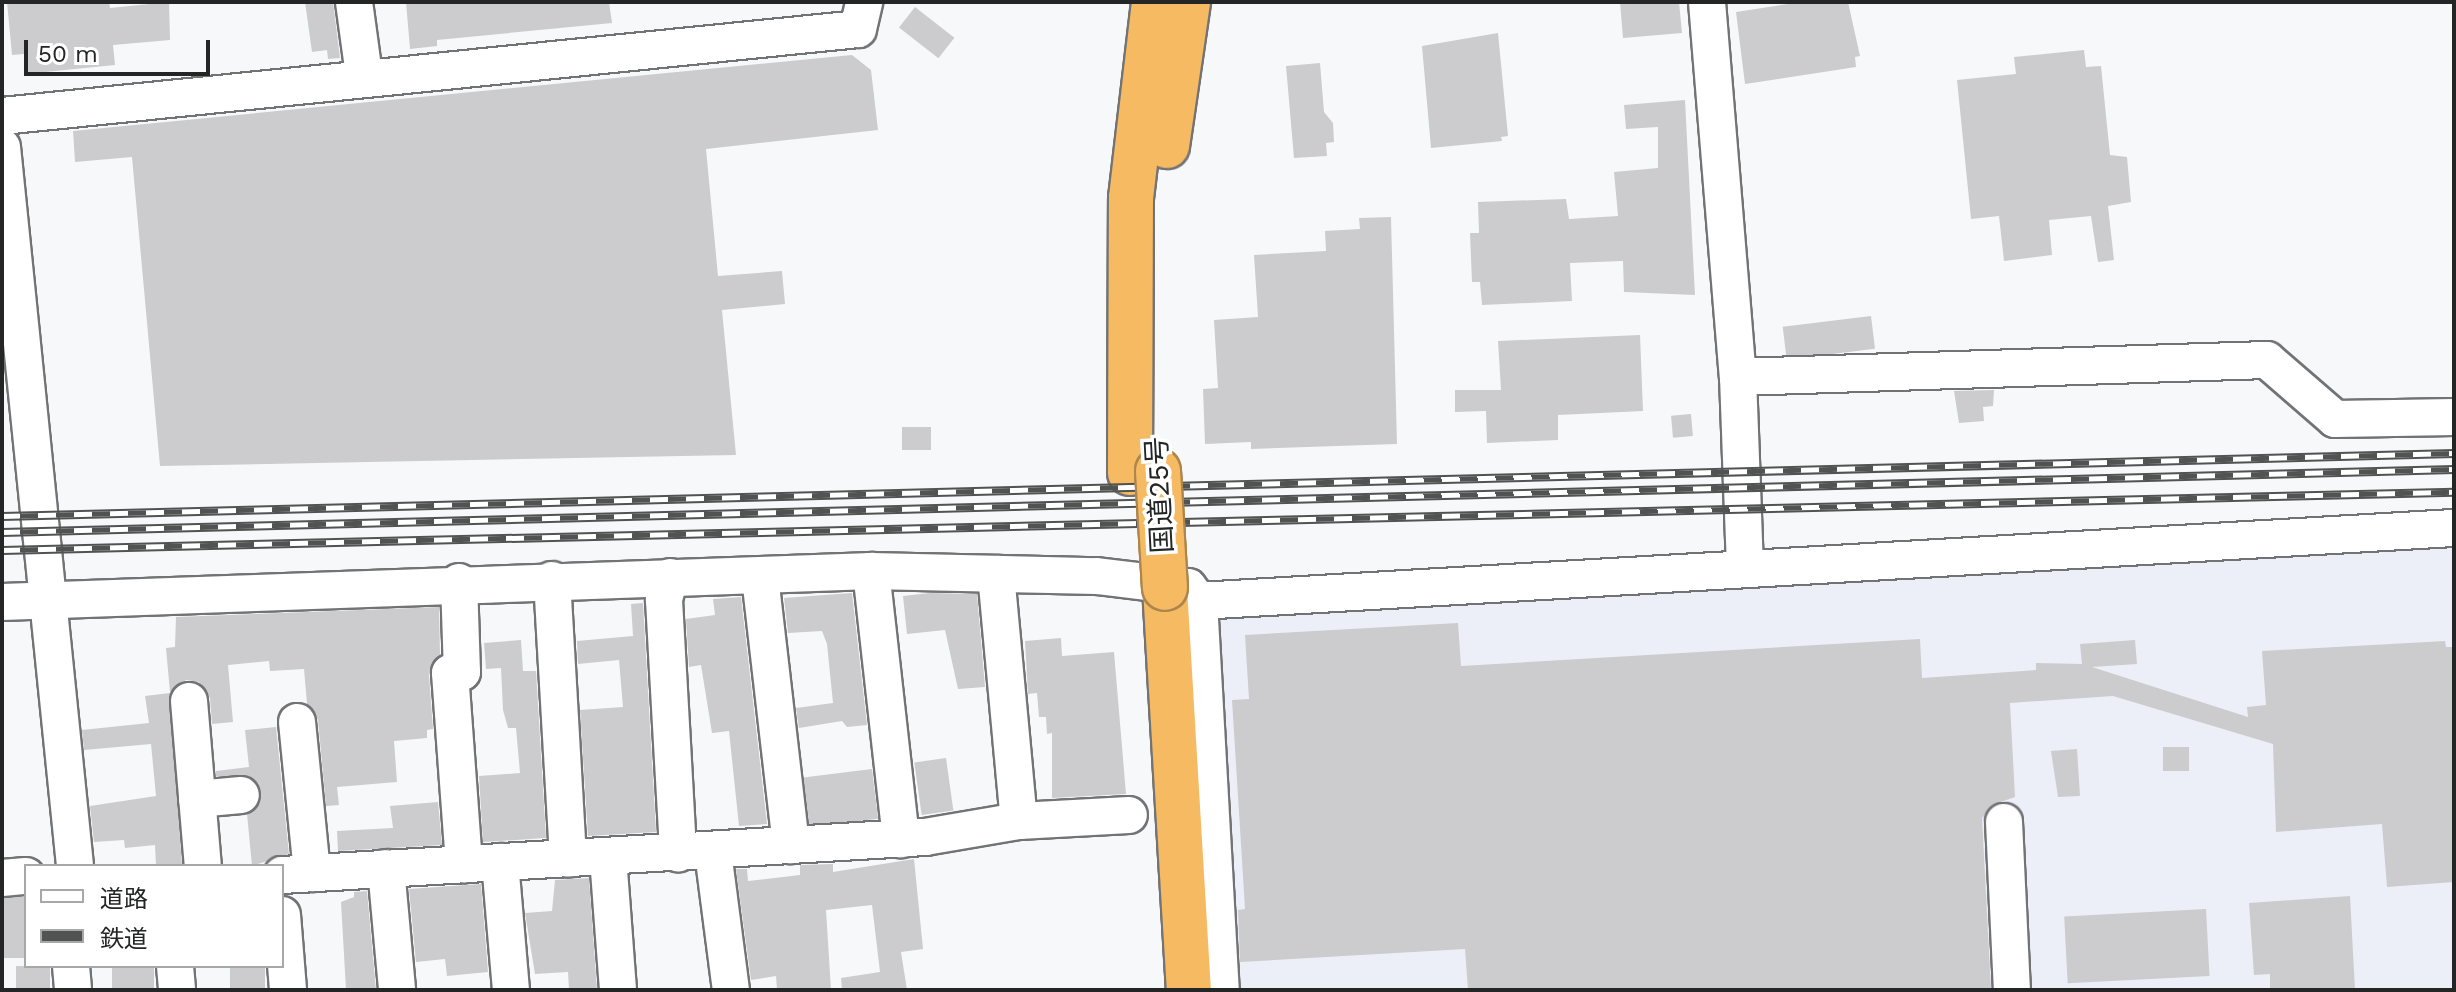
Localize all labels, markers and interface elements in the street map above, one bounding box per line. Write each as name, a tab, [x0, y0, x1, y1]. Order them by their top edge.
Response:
scale bar	[28, 24, 214, 74]
text: 50 m	[38, 40, 98, 68]
street label: 国道25号	[1140, 436, 1180, 554]
legend	[24, 864, 284, 968]
text: 道路	[100, 885, 148, 913]
text: 鉄道	[100, 925, 148, 953]

